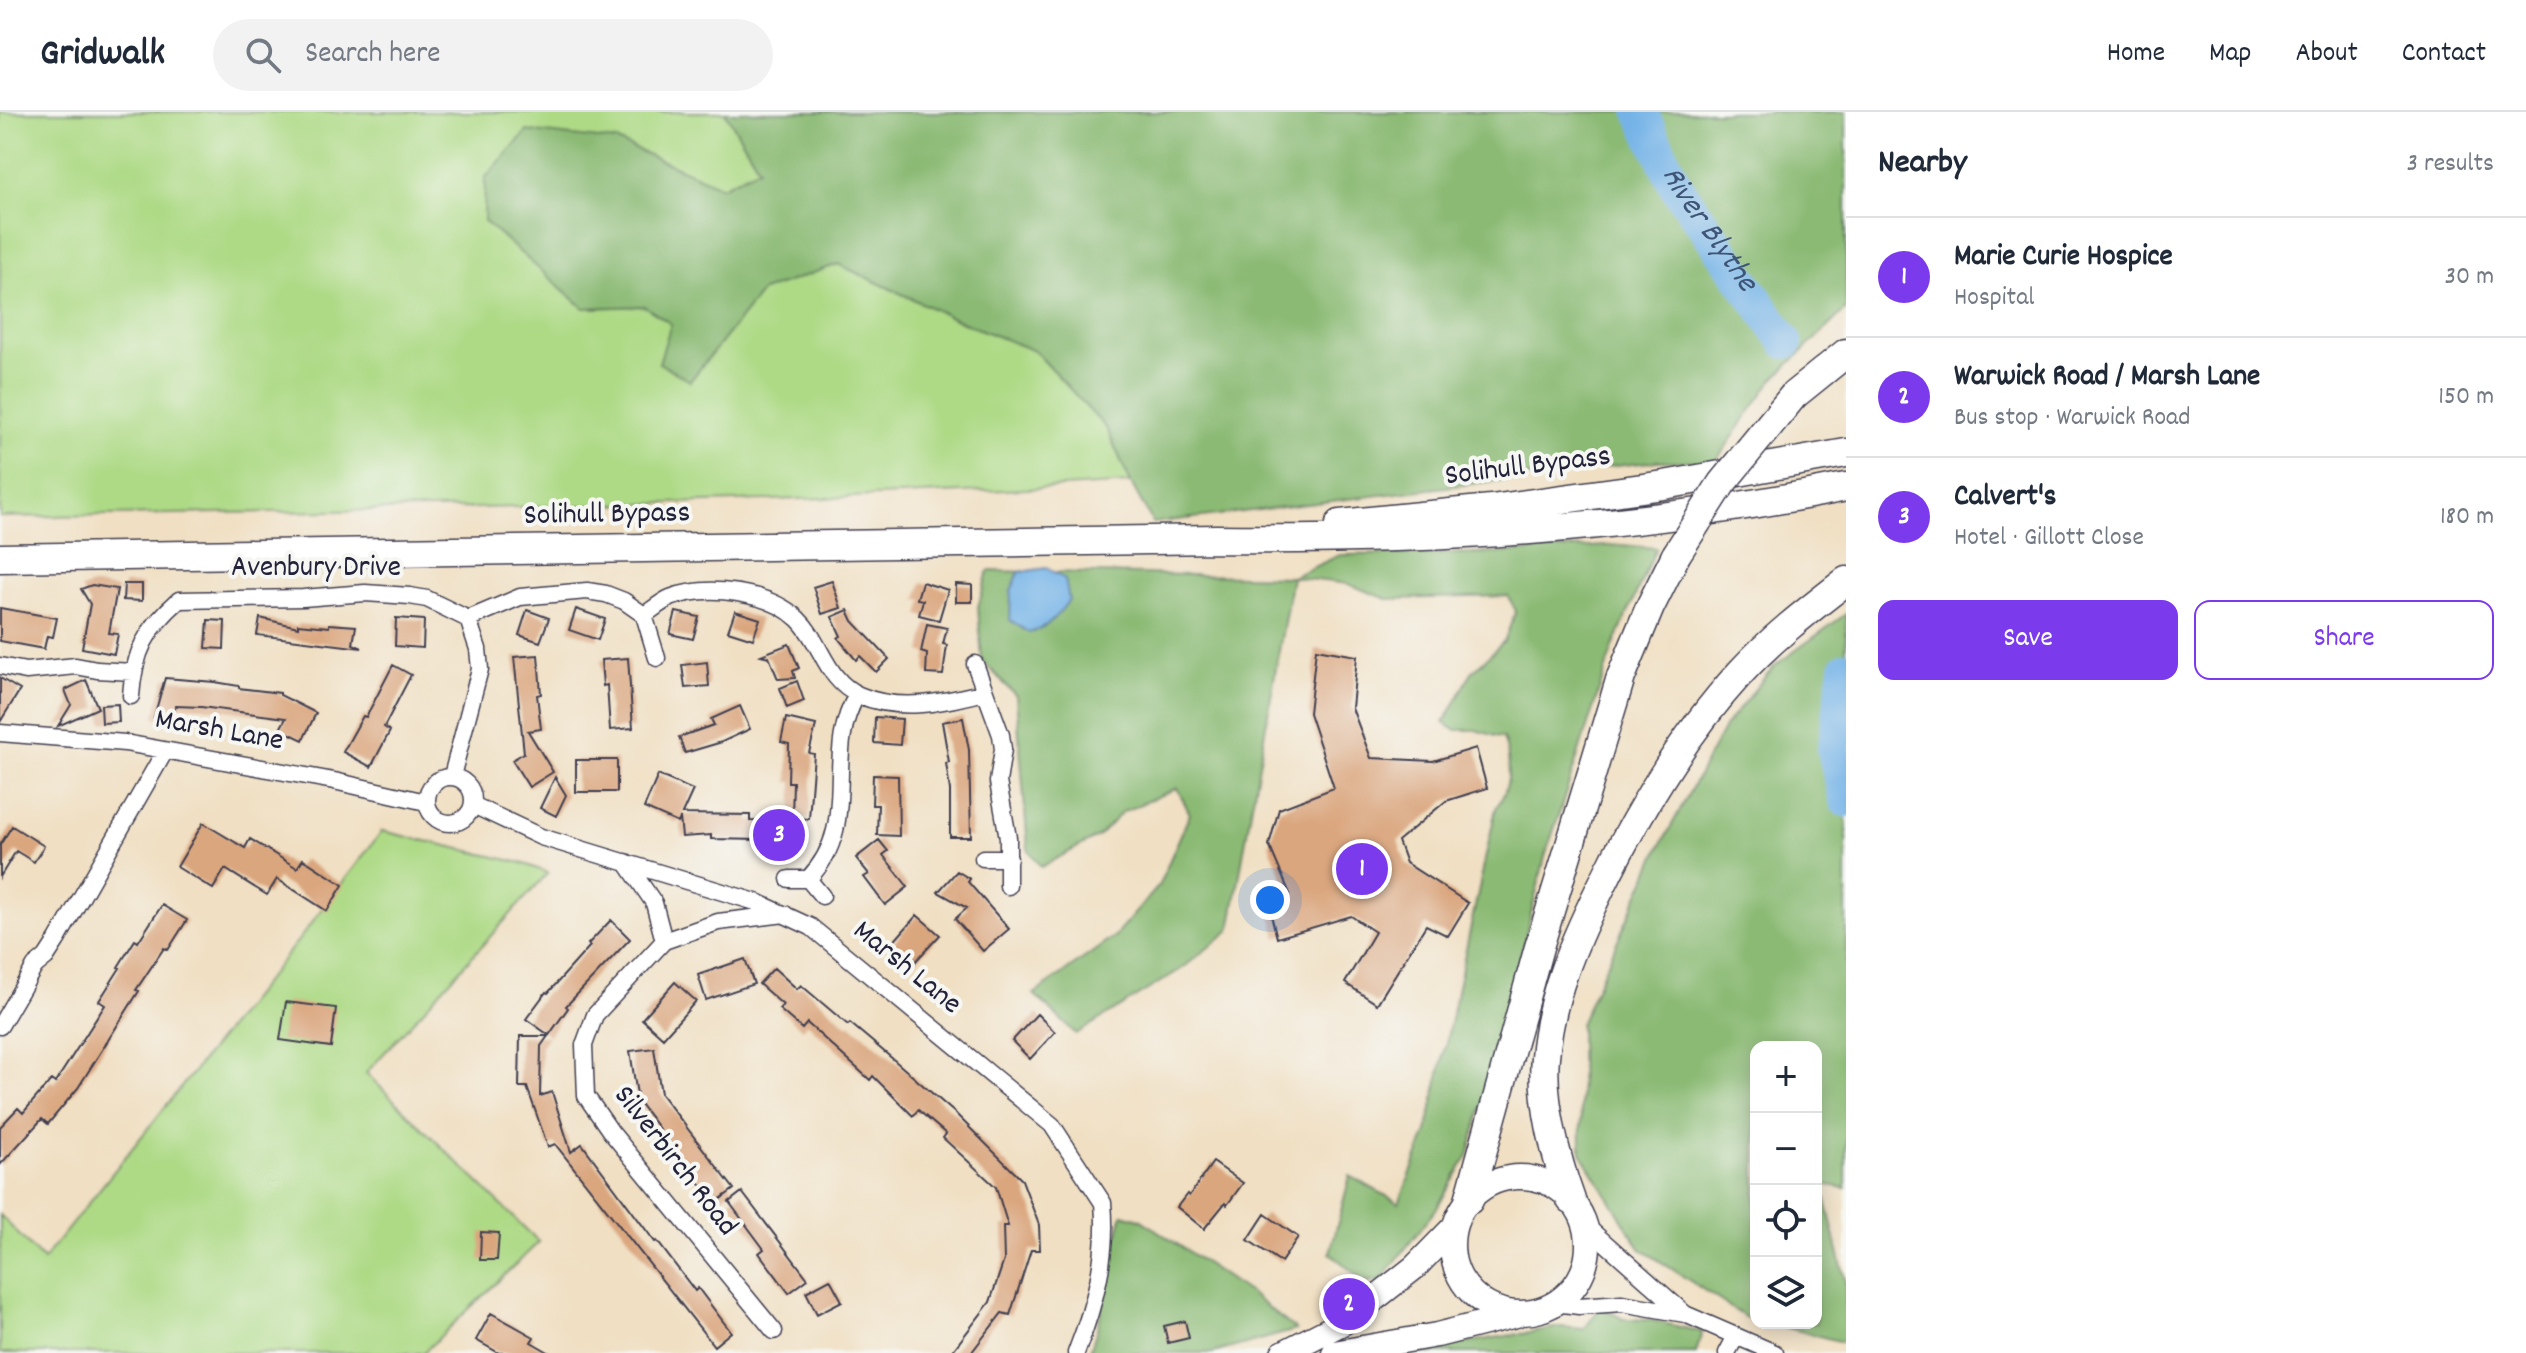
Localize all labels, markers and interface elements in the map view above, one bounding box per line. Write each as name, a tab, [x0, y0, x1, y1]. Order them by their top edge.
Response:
search box	[213, 19, 773, 91]
text: Gridwalk	[40, 28, 165, 83]
icon: search	[241, 33, 285, 77]
text: Search here	[305, 34, 441, 77]
text: Home	[2107, 35, 2165, 75]
text: Map	[2209, 35, 2251, 75]
text: About	[2295, 35, 2358, 75]
text: Contact	[2402, 35, 2486, 75]
text: Nearby	[1878, 140, 1967, 189]
text: 3 results	[2407, 146, 2494, 183]
water label: River Blythe	[1647, 160, 1769, 304]
text: Marie Curie Hospice	[1954, 237, 2173, 280]
text: 1	[1901, 259, 1907, 296]
text: 30 m	[2444, 259, 2494, 296]
text: Hospital	[1954, 280, 2035, 317]
text: Warwick Road / Marsh Lane	[1954, 357, 2260, 400]
text: 2	[1898, 379, 1910, 416]
text: 150 m	[2438, 379, 2494, 416]
text: Bus stop · Warwick Road	[1954, 400, 2190, 437]
street label: Solihull Bypass	[1443, 437, 1613, 499]
text: Calvert's	[1954, 477, 2056, 520]
street label: Solihull Bypass	[523, 493, 691, 539]
text: 3	[1898, 499, 1910, 536]
text: 180 m	[2440, 499, 2494, 536]
text: Hotel · Gillott Close	[1954, 520, 2144, 557]
street label: Avenbury Drive	[231, 548, 401, 591]
button: Save	[1878, 600, 2178, 680]
button: Share	[2194, 600, 2494, 680]
street label: Marsh Lane	[152, 700, 286, 764]
pin: 3	[753, 805, 805, 865]
pin: 1	[1336, 839, 1388, 899]
your location	[1250, 880, 1290, 920]
street label: Marsh Lane	[842, 912, 970, 1026]
map controls	[1750, 1041, 1822, 1329]
button: +	[1750, 1041, 1822, 1113]
street label: Silverbirch Road	[601, 1077, 747, 1247]
button: −	[1750, 1113, 1822, 1185]
button: locate	[1750, 1185, 1822, 1257]
button: layers	[1750, 1257, 1822, 1329]
pin: 2	[1323, 1274, 1375, 1334]

